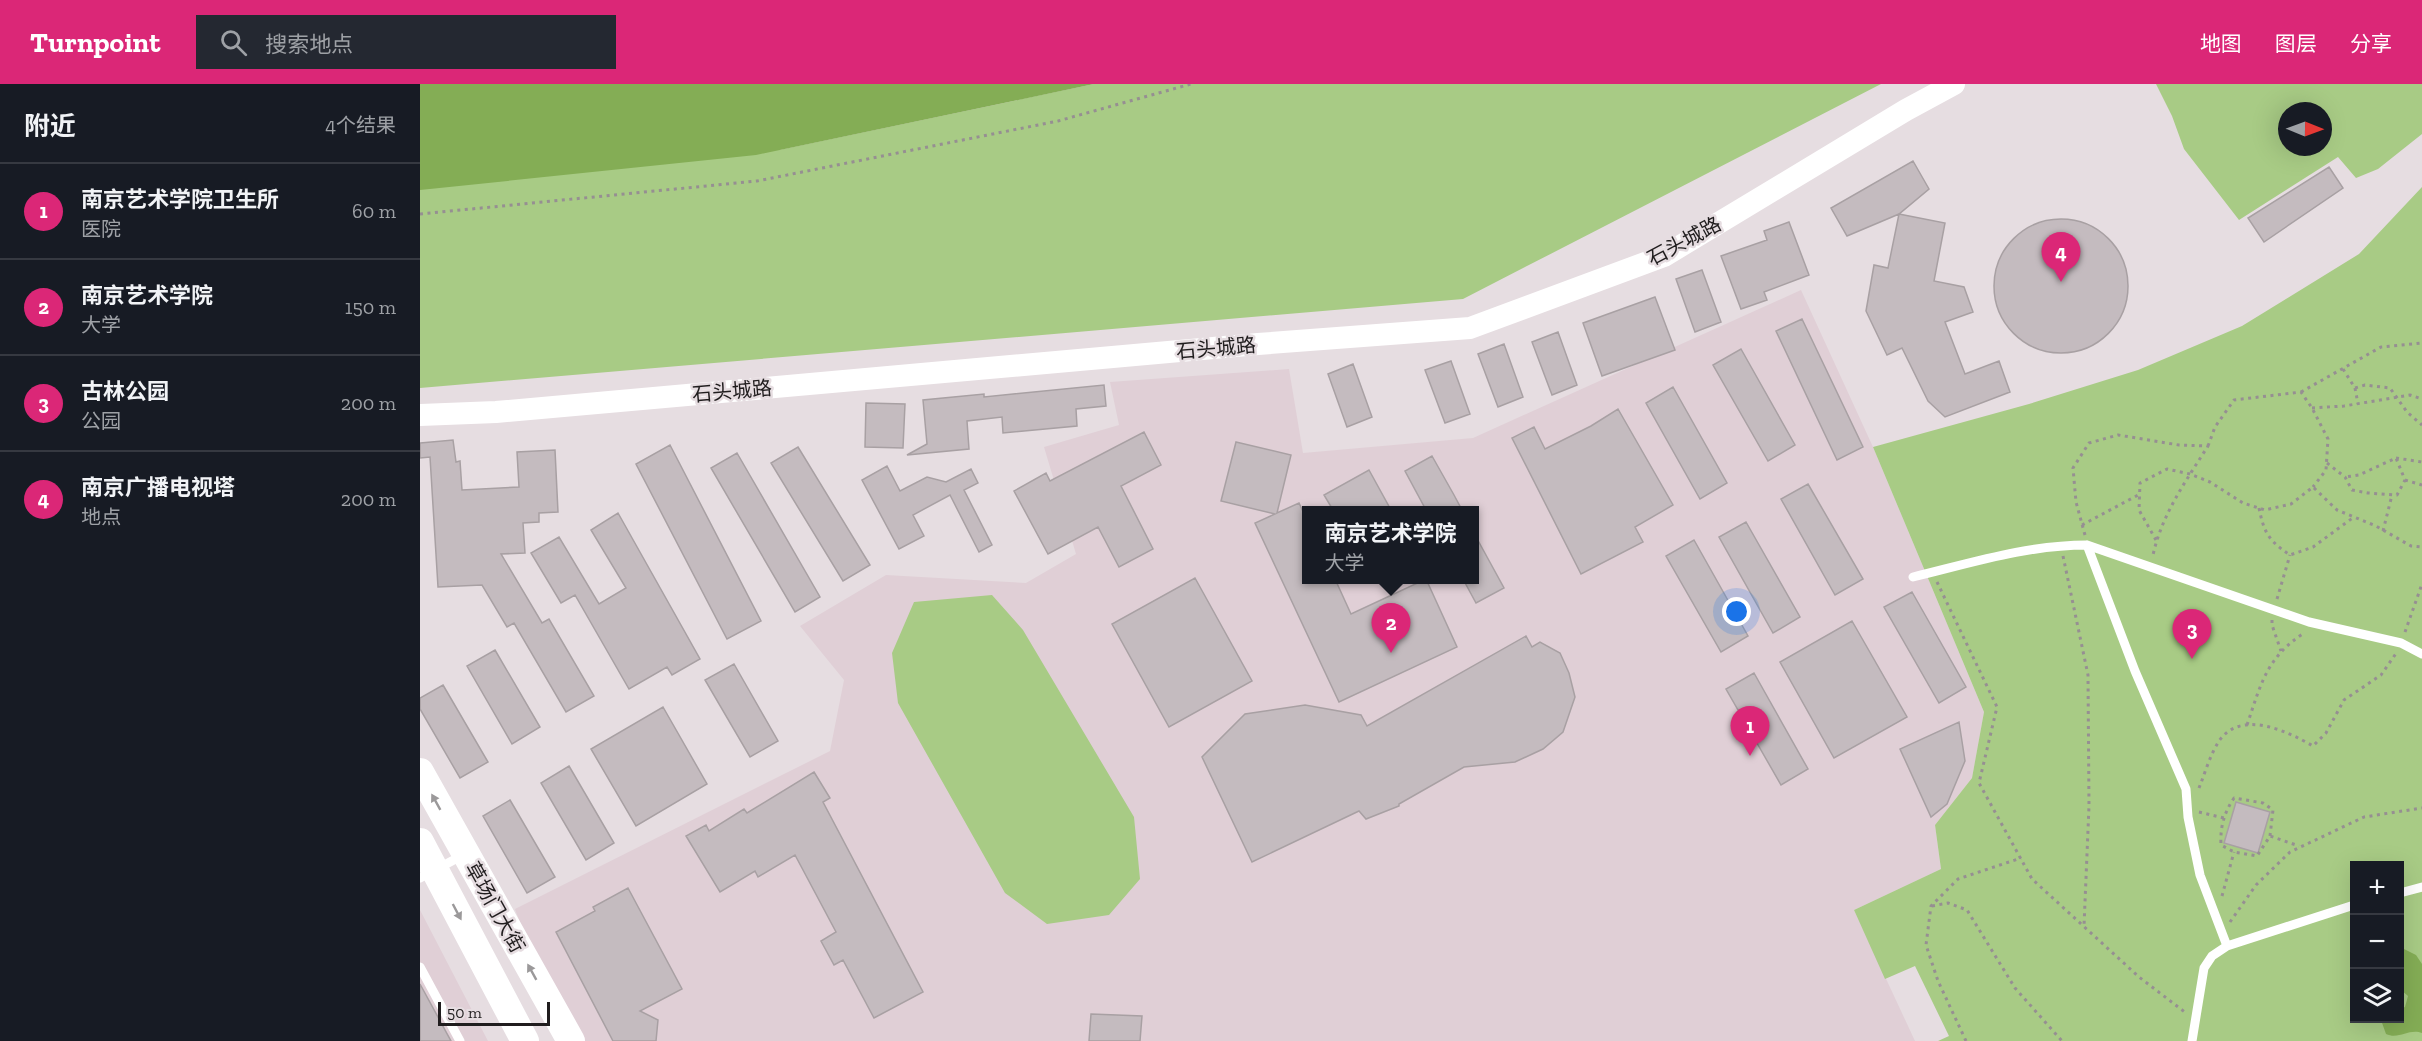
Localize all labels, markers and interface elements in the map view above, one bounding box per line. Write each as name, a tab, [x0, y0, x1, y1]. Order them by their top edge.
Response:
search box	[196, 15, 616, 69]
text: Turnpoint	[30, 26, 160, 59]
icon: search	[217, 26, 250, 59]
text: 搜索地点	[265, 31, 353, 58]
text: 地图	[2200, 31, 2242, 56]
text: 图层	[2275, 31, 2317, 56]
text: 分享	[2350, 31, 2392, 56]
north arrow	[2278, 102, 2332, 156]
text: 附近	[24, 110, 76, 142]
text: 4个结果	[325, 113, 396, 137]
text: 南京艺术学院卫生所	[81, 186, 279, 213]
text: 1	[39, 199, 48, 223]
text: 60 m	[352, 199, 396, 223]
street label: 石头城路	[1643, 212, 1725, 270]
text: 医院	[81, 217, 121, 241]
pin: 4	[2042, 232, 2080, 282]
text: 南京艺术学院	[81, 282, 213, 309]
text: 2	[38, 295, 49, 319]
text: 150 m	[345, 295, 396, 319]
text: 大学	[81, 313, 121, 337]
street label: 石头城路	[1175, 333, 1257, 363]
street label: 石头城路	[691, 376, 773, 406]
text: 古林公园	[81, 378, 169, 405]
text: 3	[38, 391, 49, 415]
text: 200 m	[341, 391, 396, 415]
text: 公园	[81, 409, 121, 433]
text: 南京广播电视塔	[81, 474, 235, 501]
text: 4	[38, 487, 49, 511]
text: 200 m	[341, 487, 396, 511]
text: 地点	[81, 505, 121, 529]
popup	[1302, 506, 1479, 584]
text: 南京艺术学院	[1324, 520, 1457, 547]
text: 大学	[1324, 551, 1364, 575]
your location	[1722, 597, 1751, 626]
pin: 2	[1372, 604, 1410, 653]
pin: 3	[2172, 610, 2212, 659]
pin: 1	[1730, 706, 1770, 756]
one-way arrow	[431, 793, 441, 810]
street label: 草场门大街	[460, 857, 530, 957]
map controls	[2350, 861, 2404, 1023]
button: +	[2350, 861, 2404, 915]
one-way arrow	[453, 904, 462, 921]
button: −	[2350, 915, 2404, 969]
one-way arrow	[526, 964, 537, 980]
button: layers	[2350, 969, 2404, 1023]
scale bar	[438, 999, 550, 1026]
text: 50 m	[447, 1003, 482, 1022]

